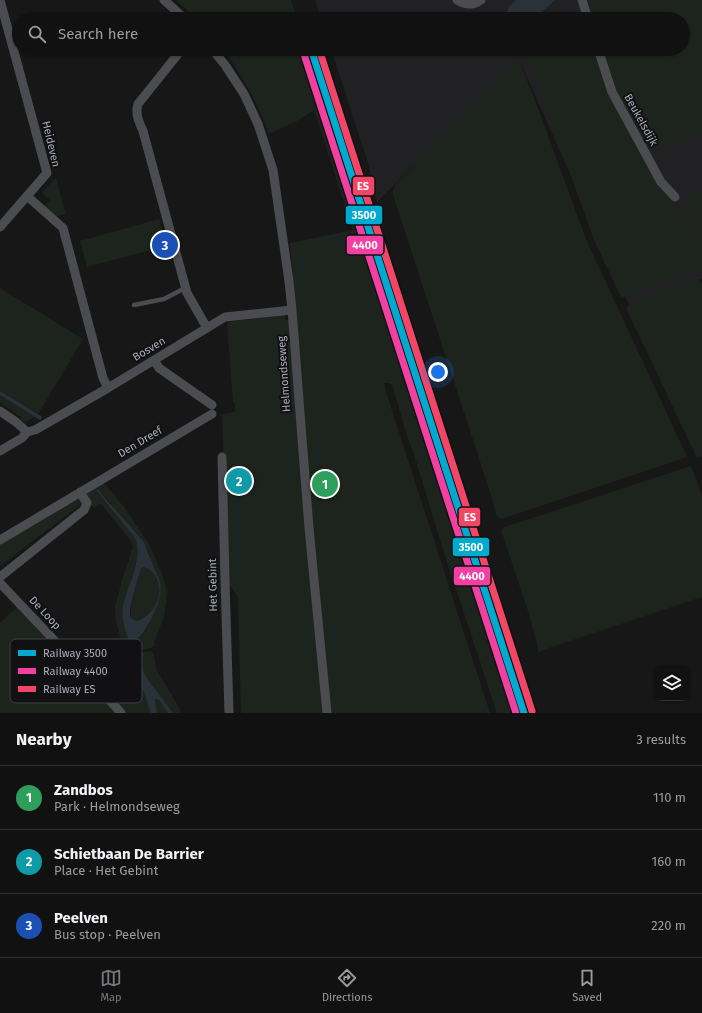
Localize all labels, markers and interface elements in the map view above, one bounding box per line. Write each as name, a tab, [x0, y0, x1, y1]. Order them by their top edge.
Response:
search box	[12, 12, 690, 56]
icon: search	[26, 23, 48, 45]
text: Search here	[58, 25, 138, 43]
street label: Beukelsdijk	[621, 92, 661, 149]
street label: Heideven	[39, 120, 63, 168]
line badge: ES	[352, 176, 375, 196]
text: ES	[357, 180, 370, 193]
line badge: 3500	[345, 205, 383, 225]
text: 3500	[351, 209, 377, 222]
pin: 3	[152, 230, 178, 260]
line badge: 4400	[346, 235, 384, 255]
text: 4400	[352, 239, 378, 252]
street label: Bosven	[130, 334, 168, 364]
street label: Helmondseweg	[275, 335, 293, 413]
your location	[428, 362, 448, 382]
street label: Den Dreef	[116, 423, 166, 460]
pin: 2	[226, 466, 252, 496]
pin: 1	[312, 469, 338, 499]
line badge: ES	[458, 507, 481, 527]
text: ES	[464, 511, 477, 524]
line badge: 3500	[452, 537, 490, 557]
text: 3500	[458, 541, 484, 554]
street label: Het Gebint	[206, 558, 220, 612]
line badge: 4400	[453, 566, 491, 586]
text: 4400	[459, 570, 485, 583]
street label: De Loop	[26, 594, 64, 632]
legend	[10, 639, 142, 703]
text: Railway 3500	[43, 647, 107, 660]
text: Railway 4400	[43, 665, 108, 678]
map controls	[654, 665, 690, 701]
button: layers	[654, 665, 690, 701]
text: Railway ES	[43, 683, 96, 696]
text: Nearby	[16, 729, 71, 750]
text: 3 results	[636, 732, 686, 747]
text: Zandbos	[54, 781, 113, 799]
text: 1	[26, 790, 32, 805]
text: 110 m	[653, 790, 686, 805]
text: Park · Helmondseweg	[54, 799, 180, 814]
text: Schietbaan De Barrier	[54, 845, 204, 863]
text: 2	[26, 854, 32, 869]
text: 160 m	[652, 854, 686, 869]
text: Place · Het Gebint	[54, 863, 158, 878]
text: Peelven	[54, 909, 108, 927]
text: 3	[26, 918, 32, 933]
text: 220 m	[651, 918, 686, 933]
text: Bus stop · Peelven	[54, 927, 161, 942]
tab: Map	[100, 967, 122, 1004]
tab: Directions	[322, 967, 372, 1004]
tab: Saved	[572, 967, 602, 1004]

